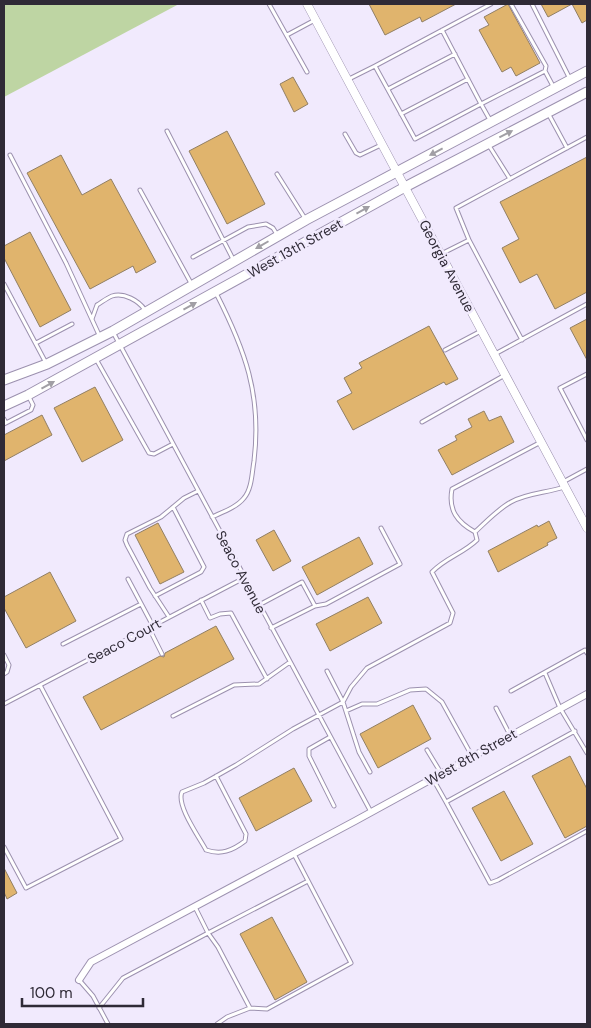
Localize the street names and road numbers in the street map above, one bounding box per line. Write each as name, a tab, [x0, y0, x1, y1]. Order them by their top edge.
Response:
street label: West 13th Street	[244, 214, 346, 282]
street label: Georgia Avenue	[415, 217, 479, 315]
street label: Seaco Avenue	[212, 527, 270, 617]
street label: Seaco Court	[84, 614, 164, 668]
street label: West 8th Street	[422, 724, 520, 790]

